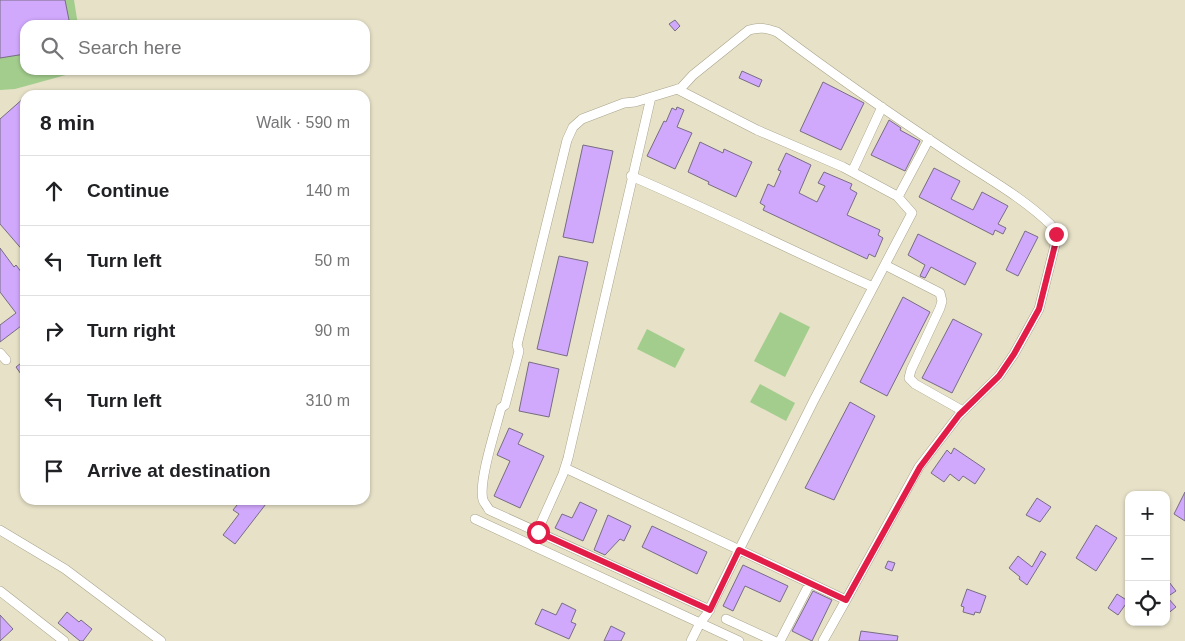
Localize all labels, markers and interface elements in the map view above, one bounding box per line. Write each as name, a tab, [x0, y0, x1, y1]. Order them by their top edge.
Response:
search box	[20, 20, 370, 75]
icon: search	[38, 34, 66, 62]
text: Search here	[78, 37, 182, 58]
text: 8 min	[40, 111, 95, 134]
text: Walk · 590 m	[256, 114, 350, 131]
icon: ahead	[40, 177, 68, 205]
text: Continue	[87, 180, 169, 201]
text: 140 m	[306, 182, 350, 199]
route end	[1045, 223, 1068, 246]
icon: left	[40, 247, 68, 275]
text: Turn left	[87, 250, 162, 271]
text: 50 m	[314, 252, 350, 269]
icon: right	[40, 317, 68, 345]
text: Turn right	[87, 320, 175, 341]
text: 90 m	[314, 322, 350, 339]
icon: left	[40, 387, 68, 415]
text: Turn left	[87, 390, 162, 411]
text: 310 m	[306, 392, 350, 409]
icon: arrive	[40, 457, 68, 485]
text: Arrive at destination	[87, 460, 271, 481]
map controls	[1125, 491, 1170, 626]
button: +	[1125, 491, 1170, 536]
route start	[527, 521, 550, 544]
button: −	[1125, 536, 1170, 581]
button: locate	[1125, 581, 1170, 626]

